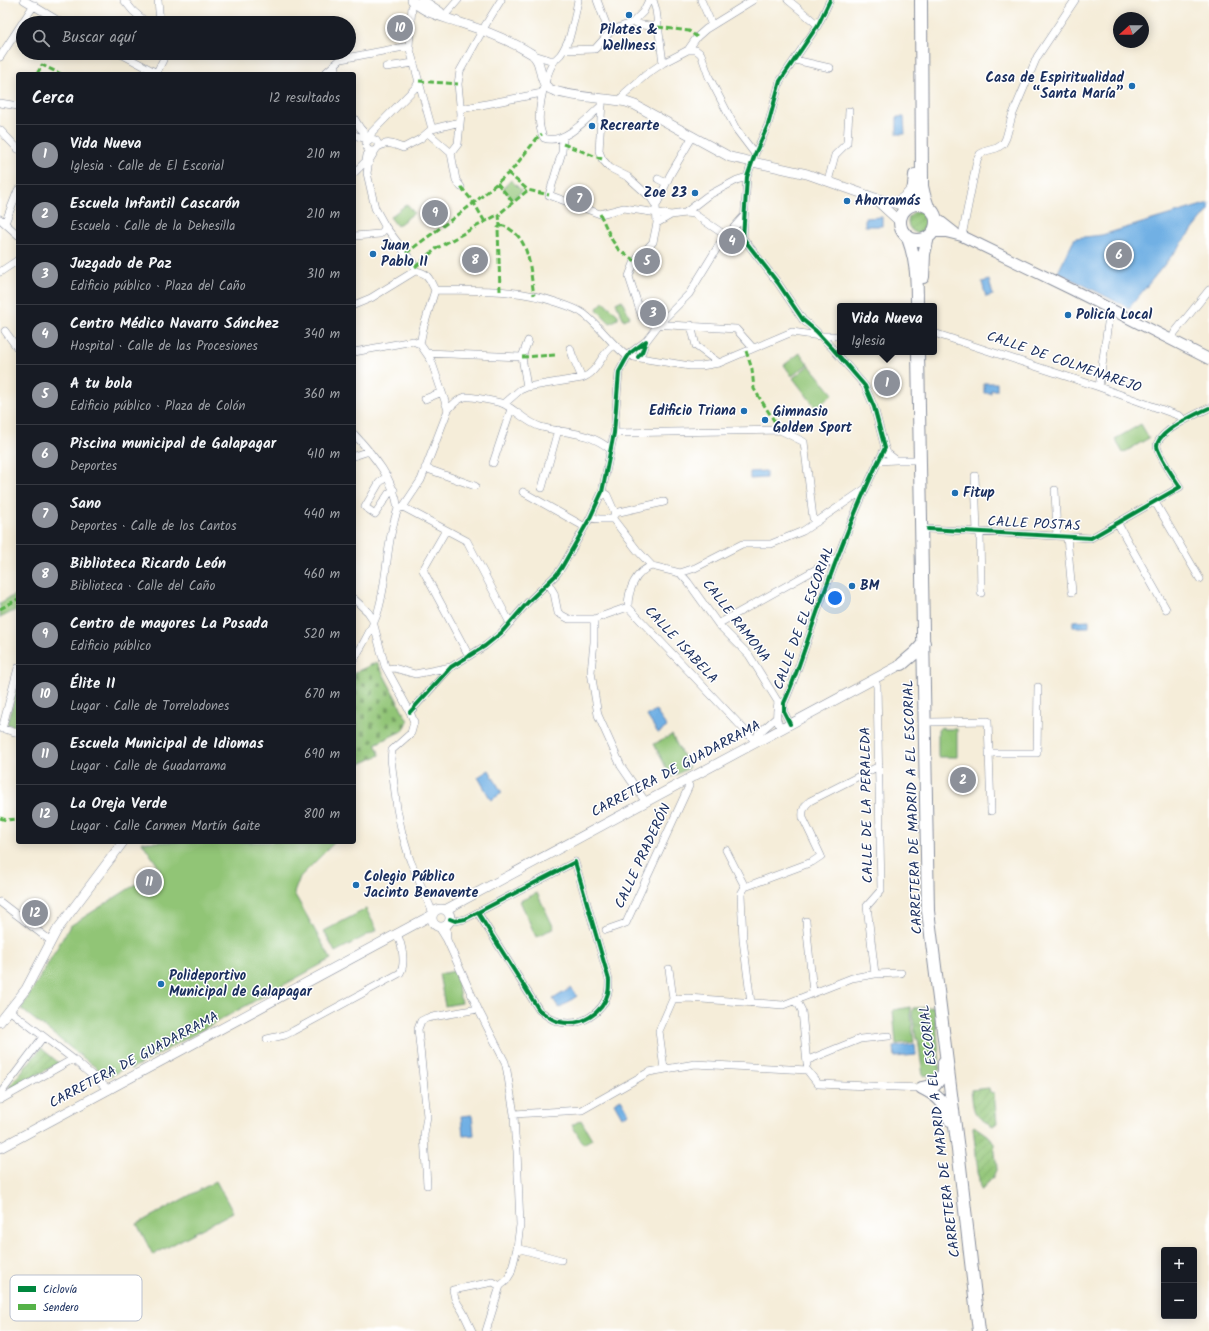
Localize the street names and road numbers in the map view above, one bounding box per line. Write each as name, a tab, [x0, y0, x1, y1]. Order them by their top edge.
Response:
street label: CALLE DE COLMENAREJO	[984, 325, 1145, 399]
street label: CALLE POSTAS	[987, 511, 1082, 537]
street label: CALLE DE EL ESCORIAL	[768, 543, 840, 693]
street label: CALLE RAMONA	[696, 575, 776, 667]
street label: CALLE ISABELA	[639, 601, 723, 689]
street label: CARRETERA DE MADRID A EL ESCORIAL	[898, 679, 928, 935]
street label: CARRETERA DE GUADARRAMA	[587, 715, 765, 823]
street label: CALLE DE LA PERALEDA	[855, 727, 879, 883]
street label: CALLE PRADERÓN	[609, 799, 677, 912]
street label: CARRETERA DE MADRID A EL ESCORIAL	[914, 1003, 966, 1259]
street label: CARRETERA DE GUADARRAMA	[45, 1006, 223, 1114]

